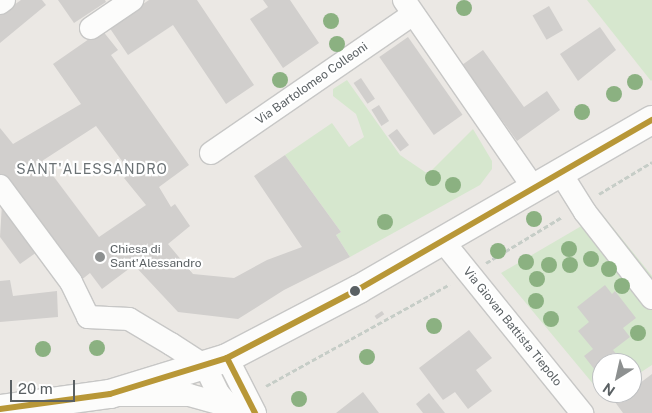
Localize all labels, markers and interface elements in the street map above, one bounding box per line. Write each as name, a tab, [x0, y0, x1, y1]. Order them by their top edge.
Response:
street label: Via Bartolomeo Colleoni	[253, 40, 371, 128]
district label: SANT'ALESSANDRO	[14, 161, 170, 177]
place label: Chiesa di Sant'Alessandro	[110, 243, 202, 271]
marker: Chiesa di Sant'Alessandro	[94, 251, 106, 263]
street label: Via Giovan Battista Tiepolo	[460, 265, 564, 389]
unlabelled marker	[350, 286, 360, 296]
north arrow	[592, 353, 642, 403]
scale bar	[12, 370, 78, 402]
text: 20 m	[18, 380, 53, 397]
text: N	[600, 380, 618, 399]

